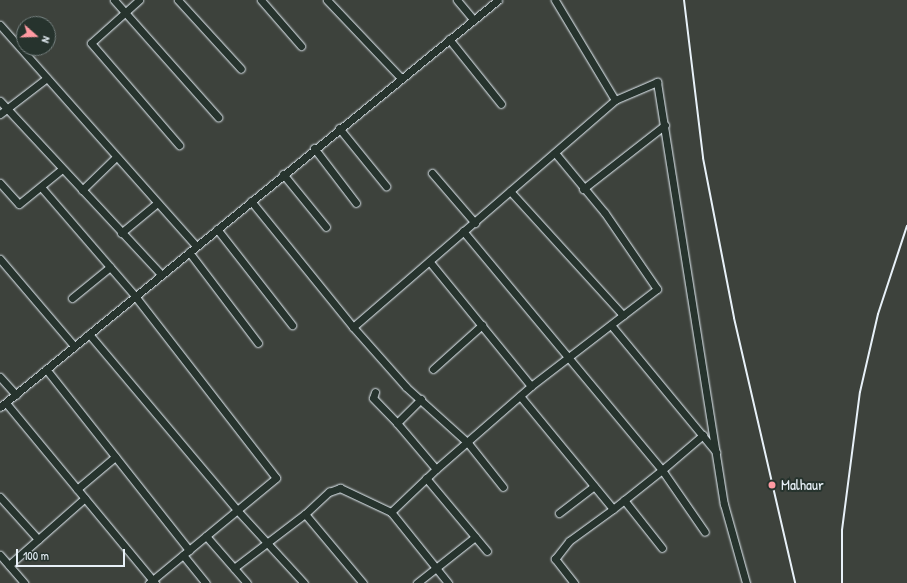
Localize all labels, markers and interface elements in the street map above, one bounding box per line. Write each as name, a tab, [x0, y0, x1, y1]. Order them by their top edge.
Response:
north arrow	[16, 16, 56, 56]
text: N	[39, 35, 54, 45]
place label: Malhaur	[781, 476, 824, 494]
marker: Malhaur	[766, 479, 778, 491]
scale bar	[18, 541, 127, 567]
text: 100 m	[23, 547, 49, 564]

